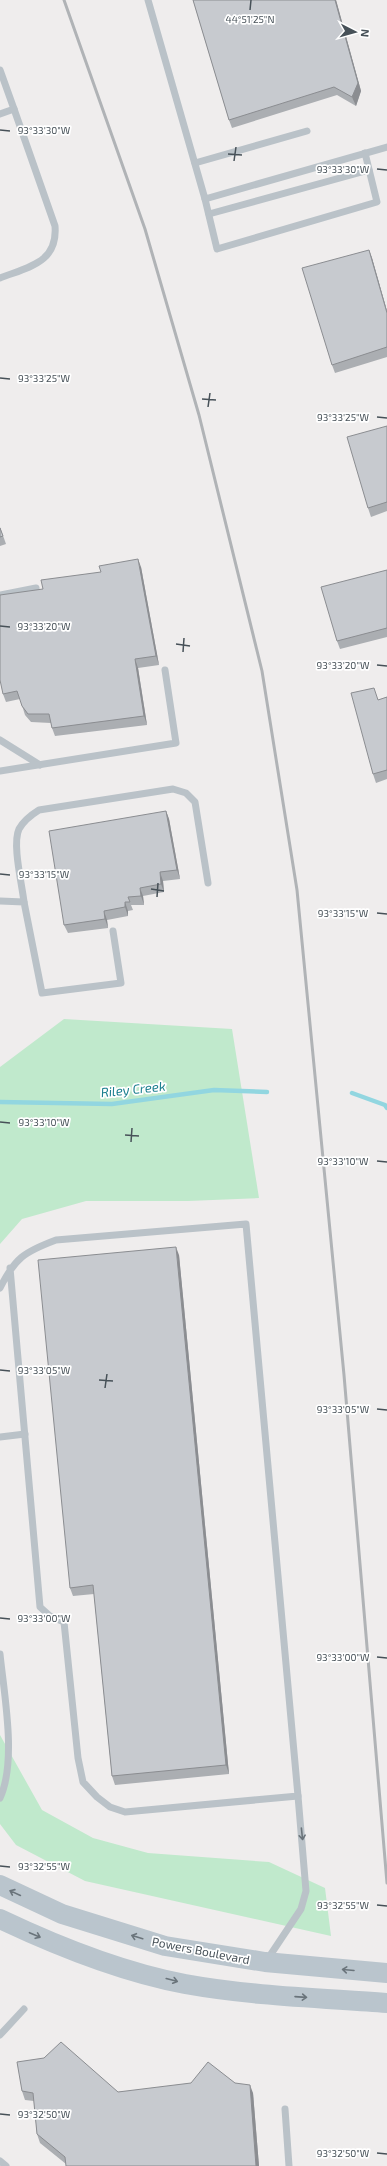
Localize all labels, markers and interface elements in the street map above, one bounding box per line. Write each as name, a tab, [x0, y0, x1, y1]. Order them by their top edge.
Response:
north arrow	[335, 12, 375, 52]
text: 44°51'25"N	[226, 13, 274, 25]
text: N	[359, 28, 372, 38]
text: 93°33'30"W	[18, 124, 71, 136]
text: 93°33'30"W	[317, 163, 370, 175]
text: 93°33'25"W	[18, 372, 71, 384]
text: 93°33'25"W	[317, 411, 370, 423]
text: 93°33'20"W	[18, 620, 71, 632]
text: 93°33'20"W	[317, 659, 370, 671]
text: 93°33'15"W	[19, 868, 70, 880]
text: 93°33'15"W	[318, 907, 369, 919]
water label: Riley Creek	[100, 1078, 166, 1100]
text: 93°33'10"W	[18, 1116, 70, 1128]
text: 93°33'10"W	[317, 1155, 369, 1167]
text: 93°33'05"W	[18, 1364, 71, 1376]
text: 93°33'05"W	[317, 1403, 370, 1415]
text: 93°33'00"W	[17, 1612, 71, 1624]
text: 93°33'00"W	[316, 1651, 370, 1663]
one-way arrow	[298, 1827, 306, 1840]
text: 93°32'55"W	[18, 1860, 70, 1872]
one-way arrow	[10, 1888, 22, 1896]
text: 93°32'55"W	[317, 1899, 369, 1911]
one-way arrow	[29, 1932, 41, 1940]
one-way arrow	[131, 1933, 144, 1940]
street label: Powers Boulevard	[151, 1934, 251, 1966]
one-way arrow	[342, 1966, 355, 1974]
one-way arrow	[165, 1977, 178, 1984]
one-way arrow	[294, 1993, 307, 2001]
text: 93°32'50"W	[18, 2108, 71, 2120]
text: 93°32'50"W	[317, 2147, 370, 2159]

